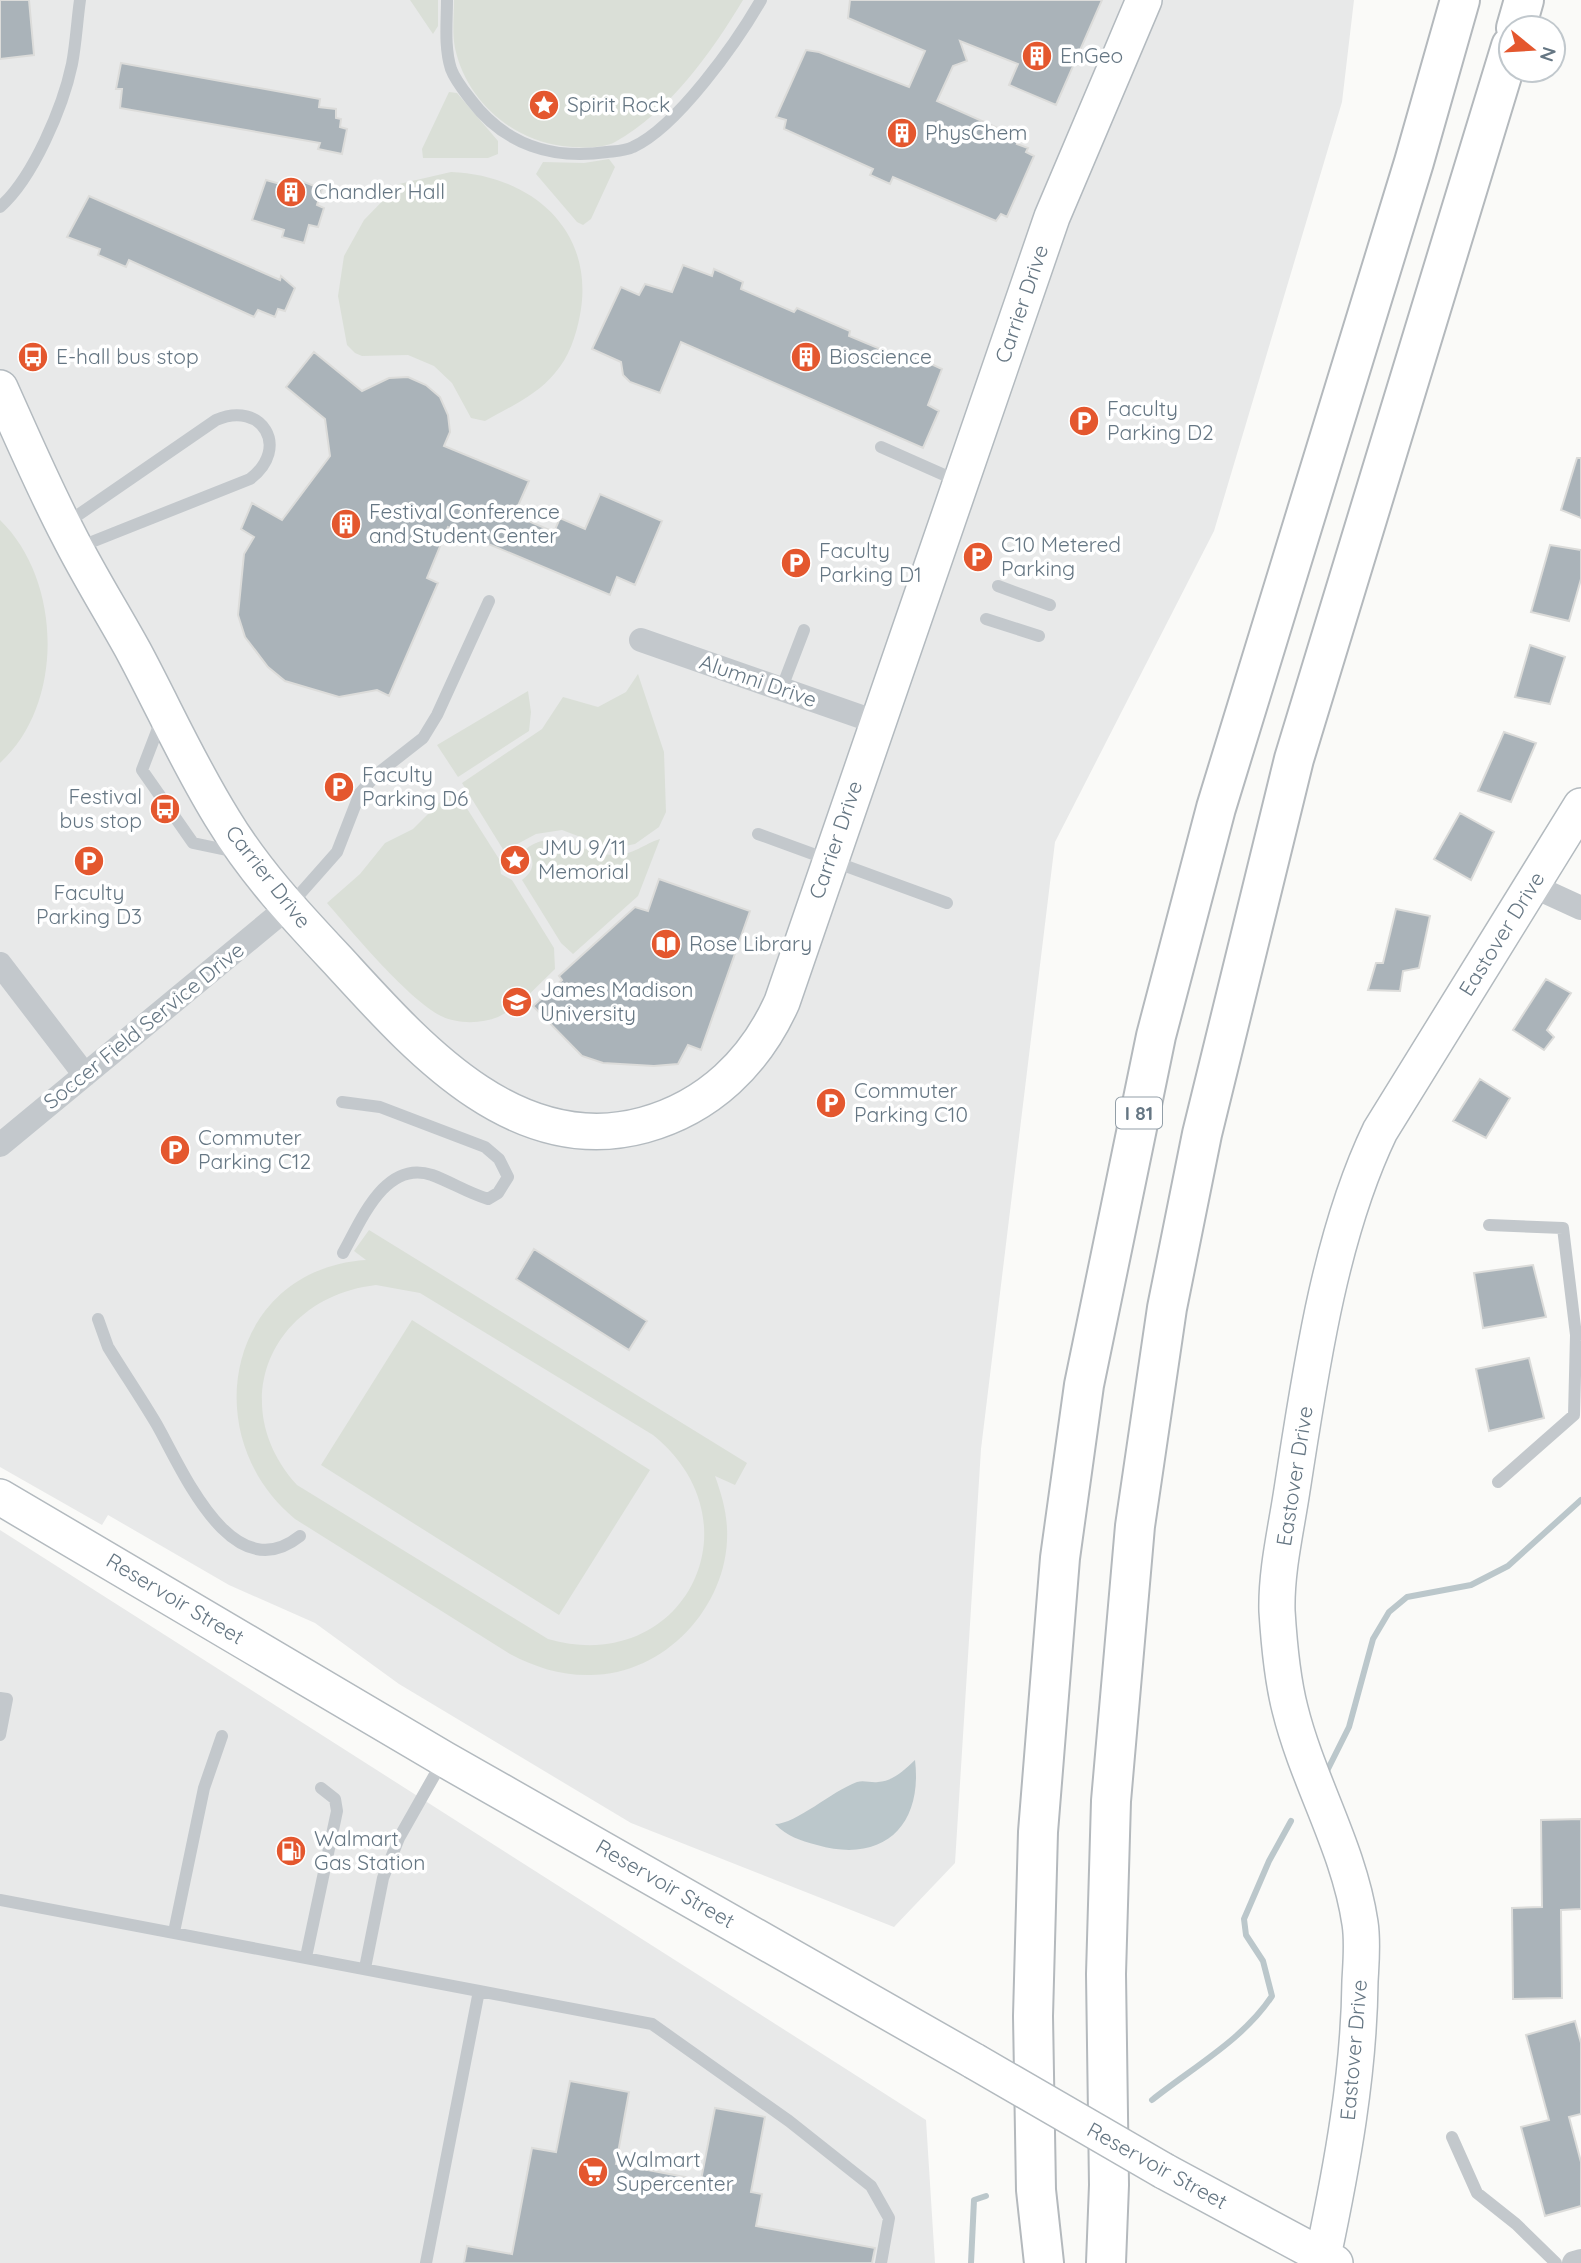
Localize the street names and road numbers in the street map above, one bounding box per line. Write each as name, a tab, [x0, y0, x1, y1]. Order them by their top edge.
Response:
street label: Carrier Drive	[989, 241, 1053, 366]
street label: Alumni Drive	[696, 648, 820, 712]
street label: Carrier Drive	[803, 777, 867, 902]
street label: Carrier Drive	[221, 820, 317, 933]
street label: Eastover Drive	[1453, 867, 1550, 1000]
street label: Soccer Field Service Drive	[38, 936, 249, 1114]
road number: I 81	[1116, 1098, 1162, 1128]
street label: Eastover Drive	[1270, 1404, 1318, 1548]
street label: Reservoir Street	[102, 1547, 249, 1649]
street label: Reservoir Street	[591, 1833, 740, 1933]
street label: Eastover Drive	[1334, 1978, 1372, 2121]
street label: Reservoir Street	[1083, 2116, 1232, 2214]

